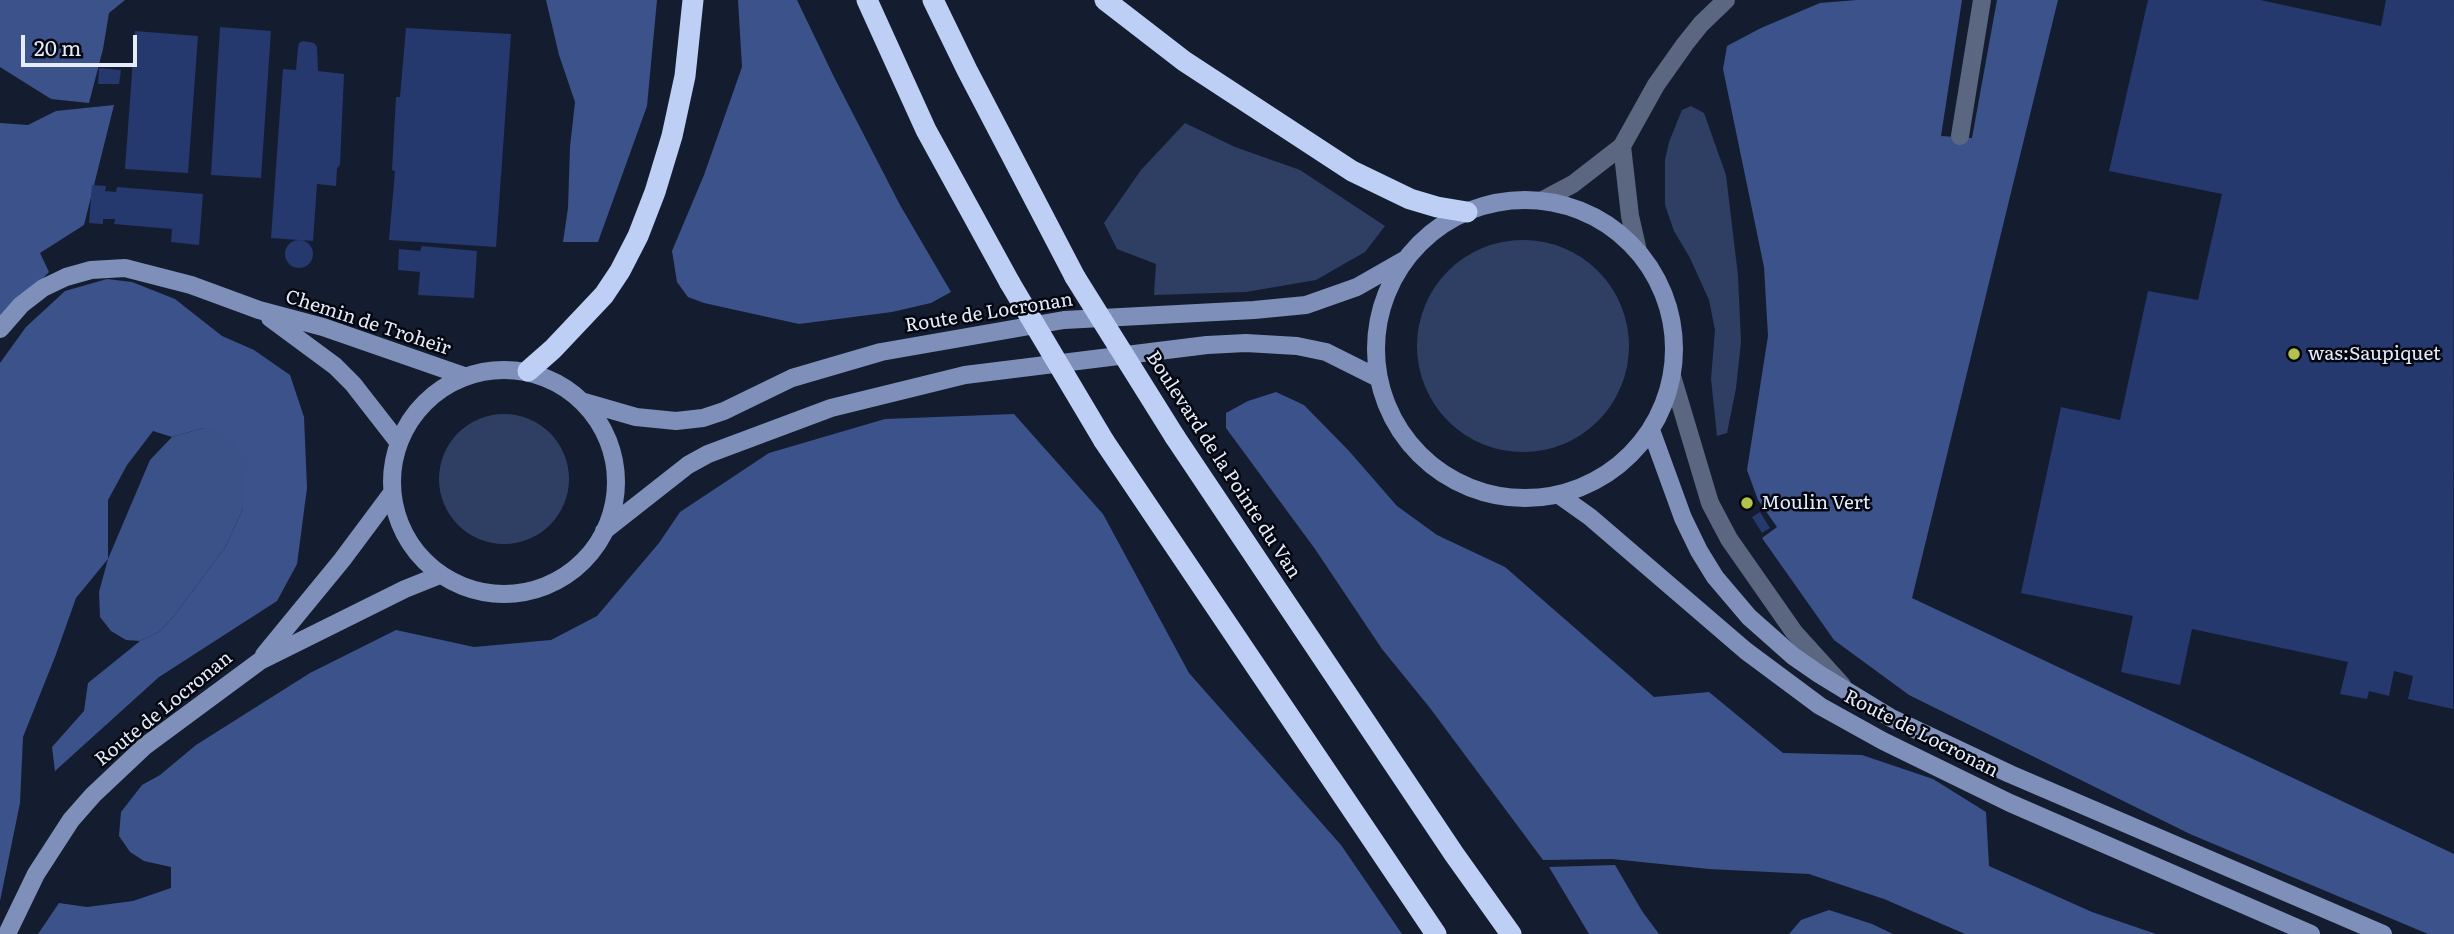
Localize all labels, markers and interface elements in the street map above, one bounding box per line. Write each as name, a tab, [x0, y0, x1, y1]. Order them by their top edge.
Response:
scale bar	[24, 21, 140, 65]
text: 20 m	[34, 31, 81, 62]
street label: Chemin de Troheïr	[283, 286, 453, 360]
street label: Route de Locronan	[903, 288, 1075, 338]
place label: was:Saupiquet	[2308, 343, 2441, 365]
marker: was:Saupiquet	[2286, 346, 2302, 362]
street label: Boulevard de la Pointe du Van	[1141, 347, 1305, 583]
place label: Moulin Vert	[1761, 492, 1870, 514]
marker: Moulin Vert	[1739, 495, 1755, 511]
street label: Route de Locronan	[91, 647, 237, 771]
street label: Route de Locronan	[1840, 685, 2002, 783]

